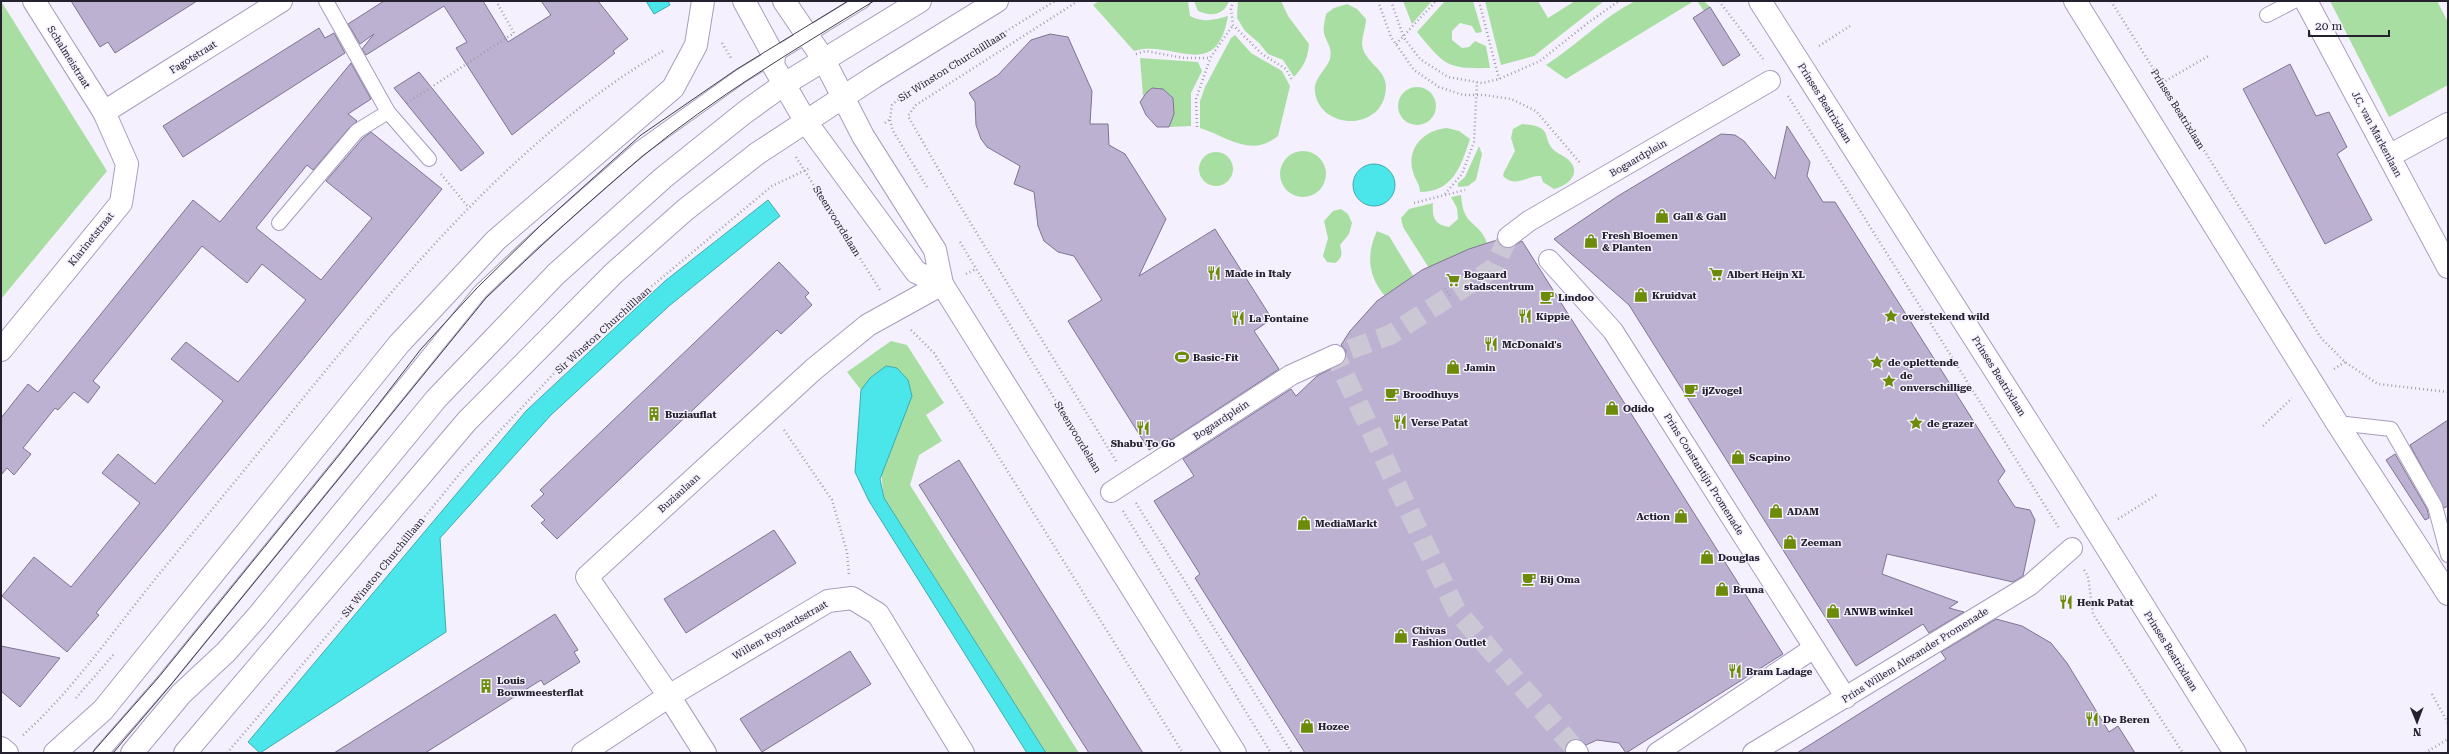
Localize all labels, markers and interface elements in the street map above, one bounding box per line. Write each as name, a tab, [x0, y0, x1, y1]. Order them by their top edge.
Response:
scale bar	[2309, 12, 2389, 38]
text: 20 m	[2315, 19, 2342, 33]
street label: Schalmeistraat	[45, 24, 93, 91]
street label: Sir Winston Churchilllaan	[896, 28, 1008, 104]
street label: Fagotstraat	[168, 38, 219, 76]
street label: Prinses Beatrixlaan	[1796, 61, 1854, 146]
street label: Prinses Beatrixlaan	[2149, 67, 2207, 152]
street label: J.C. van Markenlaan	[2350, 89, 2405, 179]
street label: Bogaardplein	[1607, 137, 1669, 179]
street label: Steenvoordelaan	[811, 184, 863, 259]
shop icon: Gall & Gall	[1654, 208, 1670, 224]
street label: Klarinetstraat	[66, 210, 116, 268]
place label: Gall & Gall	[1673, 211, 1727, 222]
place label: Fresh Bloemen & Planten	[1602, 230, 1678, 253]
shop icon: Fresh Bloemen & Planten	[1583, 233, 1599, 249]
restaurant icon: Made in Italy	[1206, 265, 1222, 281]
supermarket icon: Albert Heijn XL	[1708, 266, 1724, 282]
place label: Made in Italy	[1225, 268, 1291, 279]
place label: Bogaard stadscentrum	[1464, 269, 1534, 292]
place label: Albert Heijn XL	[1727, 269, 1805, 280]
supermarket icon: Bogaard stadscentrum	[1445, 272, 1461, 288]
street label: Sir Winston Churchilllaan	[553, 284, 653, 376]
shop icon: Kruidvat	[1633, 287, 1649, 303]
cafe icon: Lindoo	[1539, 289, 1555, 305]
place label: Kruidvat	[1652, 290, 1697, 301]
place label: Lindoo	[1558, 292, 1595, 303]
restaurant icon: Kippie	[1517, 308, 1533, 324]
place icon: overstekend wild	[1883, 308, 1899, 324]
restaurant icon: La Fontaine	[1230, 310, 1246, 326]
place label: Kippie	[1536, 311, 1570, 322]
place label: overstekend wild	[1902, 311, 1990, 322]
place label: La Fontaine	[1249, 313, 1309, 324]
street label: Prinses Beatrixlaan	[1970, 334, 2028, 419]
restaurant icon: McDonald's	[1483, 336, 1499, 352]
place label: McDonald's	[1502, 339, 1562, 350]
sports icon: Basic-Fit	[1174, 349, 1190, 365]
place label: Basic-Fit	[1193, 352, 1239, 363]
place icon: de oplettende	[1869, 354, 1885, 370]
place label: de oplettende	[1888, 357, 1959, 368]
shop icon: Jamin	[1445, 359, 1461, 375]
place label: Jamin	[1464, 362, 1496, 373]
place label: de onverschillige	[1900, 370, 1972, 393]
place icon: de onverschillige	[1881, 373, 1897, 389]
cafe icon: ijZvogel	[1683, 382, 1699, 398]
place label: ijZvogel	[1702, 385, 1743, 396]
cafe icon: Broodhuys	[1384, 386, 1400, 402]
place label: Broodhuys	[1403, 389, 1459, 400]
street label: Bogaardplein	[1191, 398, 1251, 442]
street label: Steenvoordelaan	[1052, 399, 1104, 475]
shop icon: Odido	[1604, 400, 1620, 416]
place label: Odido	[1623, 403, 1655, 414]
building icon: Buziauflat	[646, 406, 662, 422]
place label: Buziauflat	[665, 409, 717, 420]
street label: Prins Constantijn Promenade	[1662, 411, 1746, 537]
restaurant icon: Verse Patat	[1392, 414, 1408, 430]
place icon: de grazer	[1908, 415, 1924, 431]
place label: Verse Patat	[1411, 417, 1468, 428]
place label: de grazer	[1927, 418, 1975, 429]
restaurant icon: Shabu To Go	[1135, 420, 1151, 436]
place label: Shabu To Go	[1111, 438, 1176, 449]
shop icon: Scapino	[1730, 449, 1746, 465]
place label: Scapino	[1749, 452, 1791, 463]
street label: Buziaulaan	[656, 471, 703, 515]
shop icon: ADAM	[1768, 503, 1784, 519]
place label: ADAM	[1787, 506, 1819, 517]
shop icon: Action	[1673, 508, 1689, 524]
place label: Action	[1637, 511, 1670, 522]
street label: Sir Winston Churchilllaan	[339, 515, 427, 619]
shop icon: MediaMarkt	[1296, 515, 1312, 531]
place label: MediaMarkt	[1315, 518, 1377, 529]
shop icon: Zeeman	[1782, 534, 1798, 550]
place label: Zeeman	[1801, 537, 1842, 548]
shop icon: Douglas	[1699, 549, 1715, 565]
place label: Douglas	[1718, 552, 1760, 563]
cafe icon: Bij Oma	[1521, 571, 1537, 587]
place label: Bij Oma	[1540, 574, 1580, 585]
shop icon: Bruna	[1714, 581, 1730, 597]
place label: Bruna	[1733, 584, 1764, 595]
restaurant icon: Henk Patat	[2058, 594, 2074, 610]
place label: Henk Patat	[2077, 597, 2134, 608]
street label: Willem Royaardsstraat	[731, 598, 830, 662]
shop icon: ANWB winkel	[1825, 603, 1841, 619]
street label: Prins Willem Alexander Promenade	[1840, 605, 1991, 705]
place label: ANWB winkel	[1844, 606, 1914, 617]
street label: Prinses Beatrixlaan	[2142, 609, 2200, 694]
place label: Chivas Fashion Outlet	[1412, 625, 1486, 648]
shop icon: Chivas Fashion Outlet	[1393, 628, 1409, 644]
restaurant icon: Bram Ladage	[1727, 663, 1743, 679]
place label: Bram Ladage	[1746, 666, 1813, 677]
place label: Louis Bouwmeesterflat	[497, 675, 584, 698]
building icon: Louis Bouwmeesterflat	[478, 678, 494, 694]
north arrow	[2397, 702, 2437, 742]
restaurant icon: De Beren	[2084, 711, 2100, 727]
place label: De Beren	[2103, 714, 2150, 725]
shop icon: Hozee	[1299, 718, 1315, 734]
place label: Hozee	[1318, 721, 1350, 732]
text: N	[2412, 725, 2422, 738]

